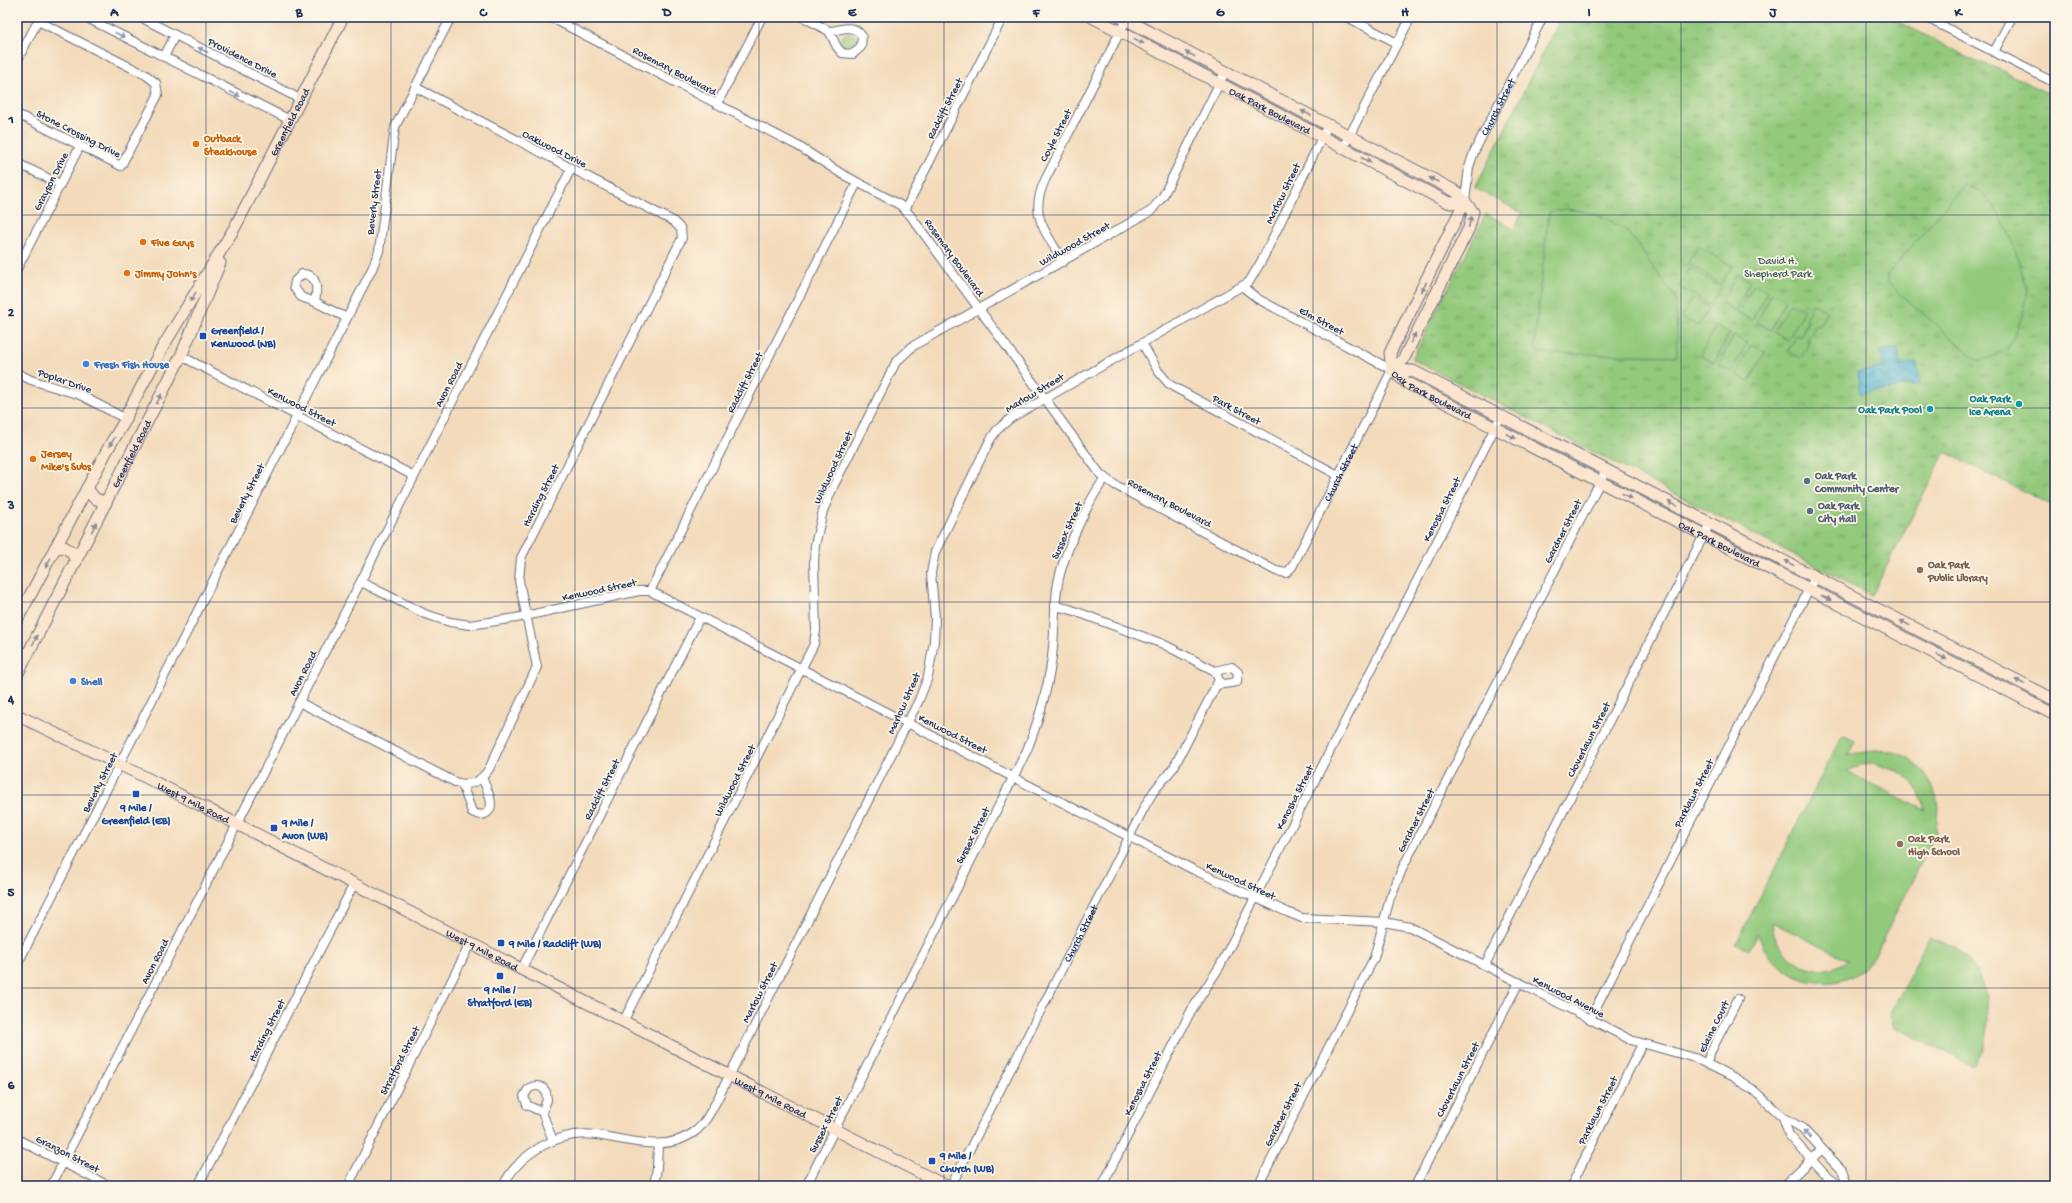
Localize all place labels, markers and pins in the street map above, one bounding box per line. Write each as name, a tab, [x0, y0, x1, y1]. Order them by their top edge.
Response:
place label: Outback Steakhouse	[204, 133, 258, 159]
marker: Outback Steakhouse	[191, 139, 201, 149]
marker: Five Guys	[138, 237, 148, 247]
place label: Five Guys	[150, 238, 195, 250]
marker: Jimmy John's	[122, 268, 132, 278]
place label: Jimmy John's	[134, 269, 197, 281]
place label: Greenfield / Kenwood (NB)	[210, 325, 276, 351]
marker: Greenfield / Kenwood (NB)	[198, 331, 208, 341]
marker: Fresh Fish House	[81, 359, 91, 369]
place label: Fresh Fish House	[93, 360, 171, 372]
place label: Oak Park Ice Arena	[1969, 394, 2013, 419]
marker: Oak Park Ice Arena	[2014, 399, 2024, 409]
marker: Oak Park Pool	[1925, 404, 1935, 414]
place label: Oak Park Pool	[1858, 405, 1923, 417]
place label: Jersey Mike's Subs	[40, 449, 92, 474]
marker: Jersey Mike's Subs	[28, 454, 38, 464]
place label: Oak Park Community Center	[1814, 471, 1900, 496]
marker: Oak Park Community Center	[1802, 476, 1812, 486]
place label: Oak Park City Hall	[1817, 501, 1861, 526]
marker: Oak Park City Hall	[1805, 506, 1815, 516]
place label: Oak Park Public Library	[1927, 560, 1988, 585]
marker: Oak Park Public Library	[1915, 565, 1925, 575]
marker: Shell	[68, 676, 78, 686]
place label: Shell	[81, 677, 103, 689]
marker: 9 Mile / Greenfield (EB)	[131, 789, 141, 799]
place label: 9 Mile / Greenfield (EB)	[101, 803, 171, 828]
place label: 9 Mile / Avon (WB)	[281, 818, 328, 843]
marker: 9 Mile / Avon (WB)	[269, 823, 279, 833]
place label: Oak Park High School	[1908, 834, 1961, 860]
marker: Oak Park High School	[1895, 839, 1905, 849]
marker: 9 Mile / Radclift (WB)	[496, 938, 506, 948]
place label: 9 Mile / Radclift (WB)	[508, 938, 602, 951]
marker: 9 Mile / Stratford (EB)	[495, 971, 505, 981]
place label: 9 Mile / Stratford (EB)	[468, 985, 532, 1010]
place label: 9 Mile / Church (WB)	[939, 1151, 994, 1176]
marker: 9 Mile / Church (WB)	[927, 1156, 937, 1166]

